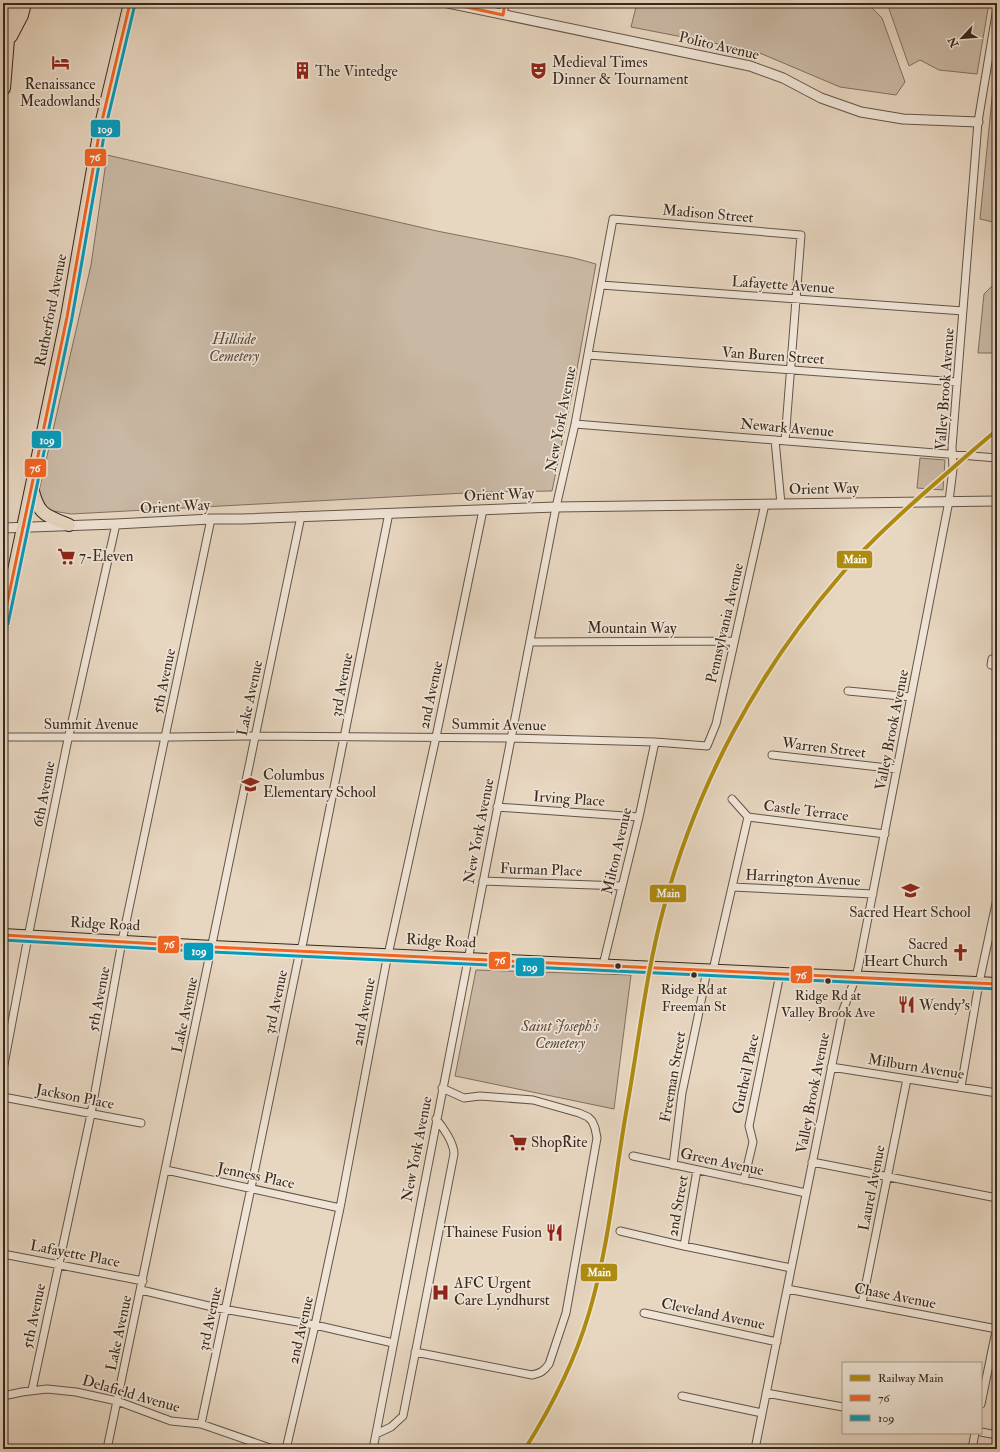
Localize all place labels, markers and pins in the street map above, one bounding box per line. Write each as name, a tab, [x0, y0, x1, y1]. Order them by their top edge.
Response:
hotel icon: Renaissance Meadowlands	[50, 53, 70, 73]
place label: Medieval Times Dinner & Tournament	[552, 53, 689, 89]
building icon: The Vintedge	[292, 61, 312, 81]
theatre icon: Medieval Times Dinner & Tournament	[529, 61, 549, 81]
place label: The Vintedge	[315, 62, 398, 81]
place label: Renaissance Meadowlands	[20, 75, 100, 111]
supermarket icon: 7-Eleven	[56, 546, 76, 566]
place label: 7-Eleven	[79, 547, 134, 566]
place label: Columbus Elementary School	[263, 766, 376, 802]
school or university icon: Columbus Elementary School	[240, 774, 260, 794]
school or university icon: Sacred Heart School	[900, 881, 920, 901]
place label: Sacred Heart School	[849, 903, 971, 922]
place label: Sacred Heart Church	[864, 935, 949, 971]
church icon: Sacred Heart Church	[951, 943, 971, 963]
unlabelled marker	[613, 961, 623, 971]
marker: Ridge Rd at Freeman St	[689, 970, 699, 980]
marker: Ridge Rd at Valley Brook Ave	[823, 976, 833, 986]
place label: Ridge Rd at Freeman St	[661, 981, 728, 1015]
place label: Ridge Rd at Valley Brook Ave	[781, 987, 875, 1022]
restaurant icon: Wendy's	[896, 995, 916, 1015]
place label: Wendy's	[918, 996, 970, 1015]
supermarket icon: ShopRite	[508, 1132, 528, 1152]
place label: ShopRite	[531, 1133, 587, 1153]
restaurant icon: Thainese Fusion	[545, 1222, 565, 1242]
place label: Thainese Fusion	[443, 1223, 542, 1242]
place label: AFC Urgent Care Lyndhurst	[453, 1274, 550, 1310]
hospital icon: AFC Urgent Care Lyndhurst	[431, 1282, 451, 1302]

